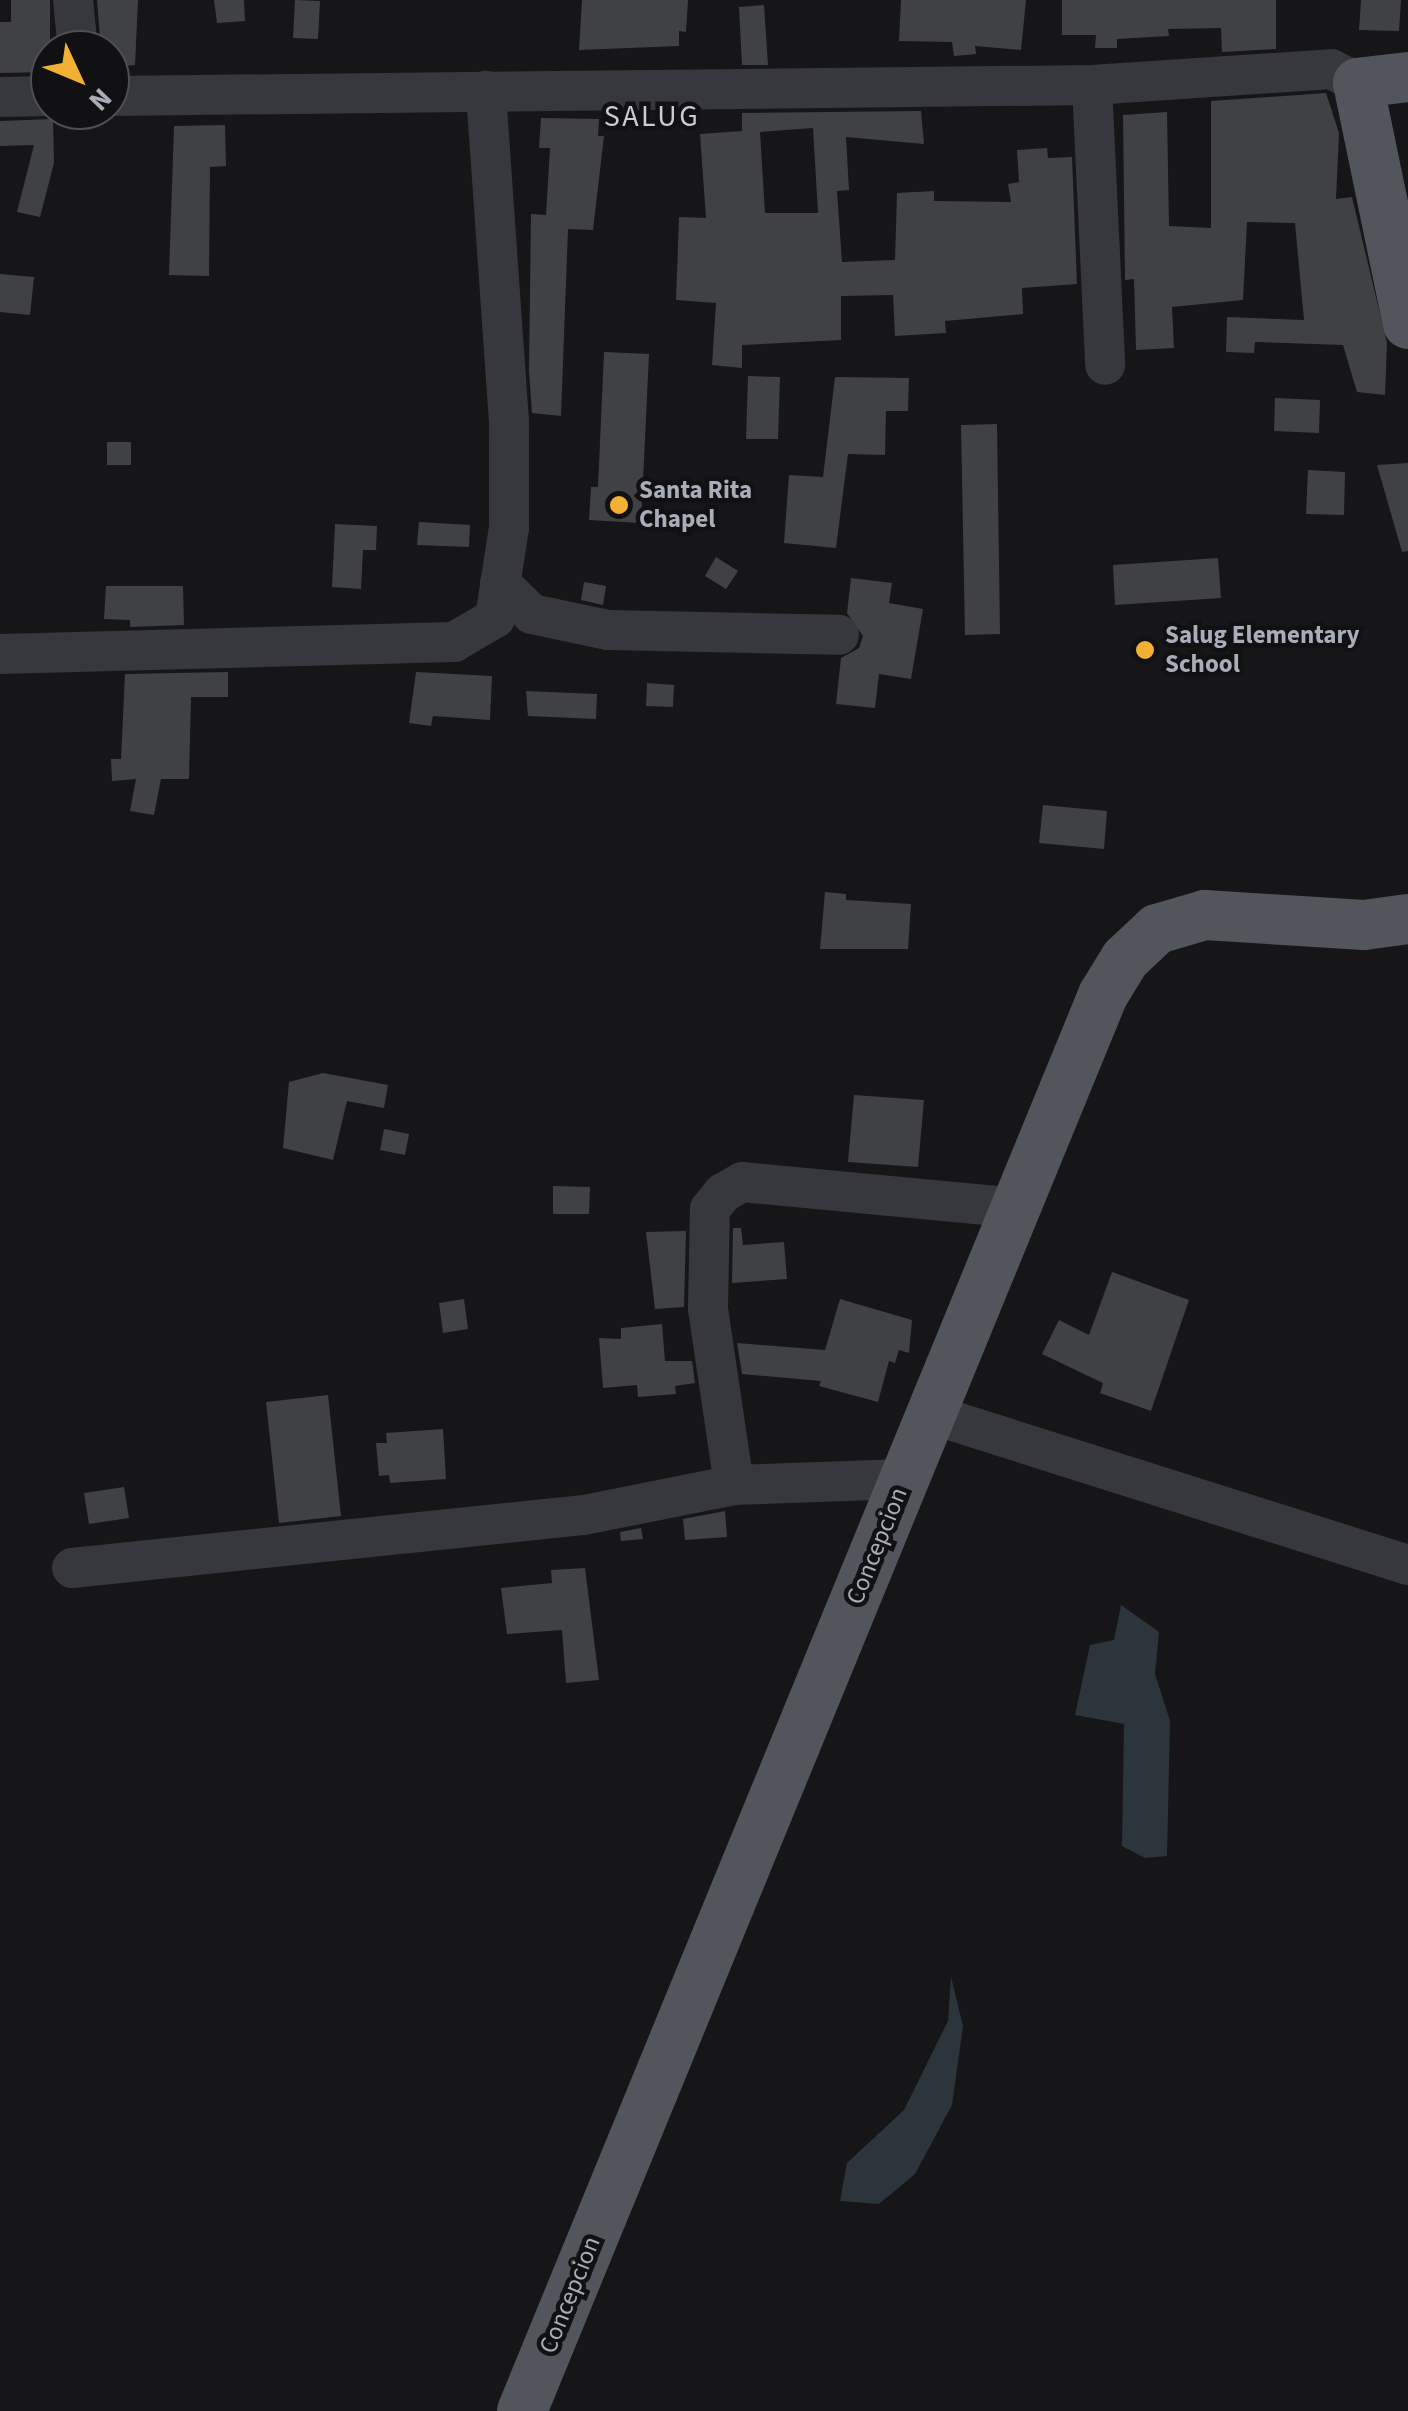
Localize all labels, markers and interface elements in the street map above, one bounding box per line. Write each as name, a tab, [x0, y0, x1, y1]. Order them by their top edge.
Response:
north arrow	[30, 30, 130, 130]
text: N	[79, 79, 121, 120]
district label: SALUG	[604, 99, 700, 135]
place label: Santa Rita Chapel	[639, 476, 752, 535]
marker: Santa Rita Chapel	[608, 494, 630, 516]
place label: Salug Elementary School	[1165, 621, 1360, 680]
marker: Salug Elementary School	[1134, 639, 1156, 661]
street label: Concepcion	[840, 1483, 914, 1609]
street label: Concepcion	[533, 2232, 607, 2358]

